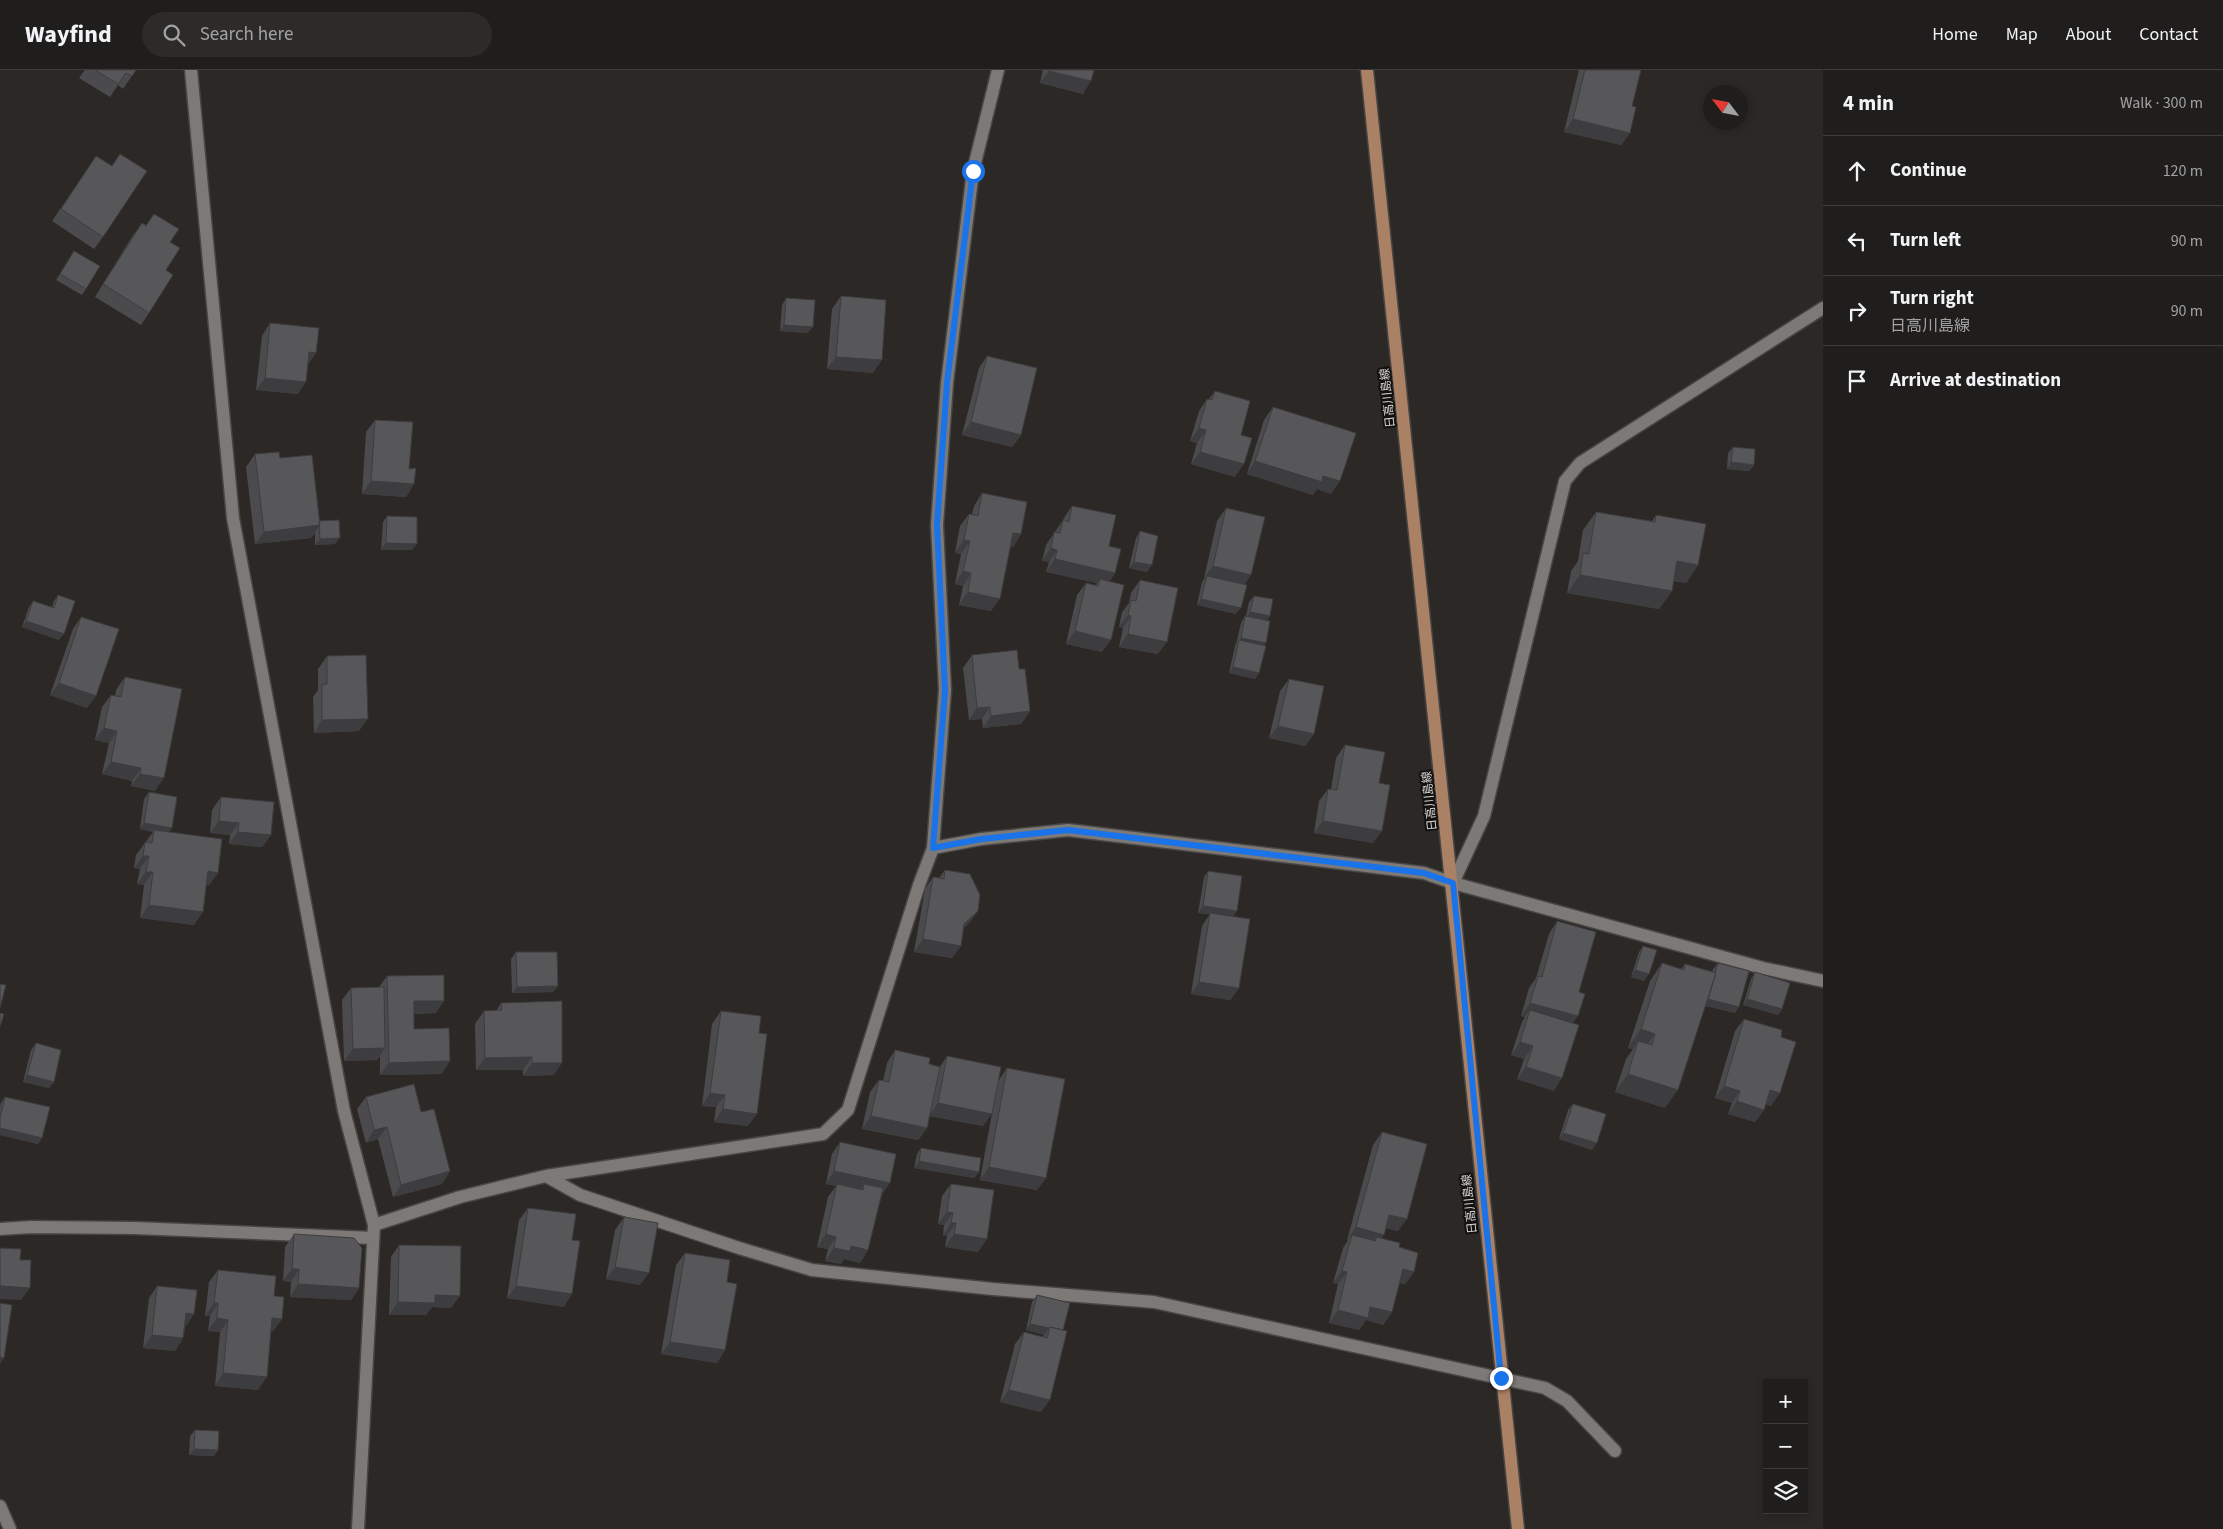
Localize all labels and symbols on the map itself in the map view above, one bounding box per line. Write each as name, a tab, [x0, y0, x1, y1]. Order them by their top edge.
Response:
north arrow	[1703, 85, 1748, 130]
route start	[962, 160, 985, 183]
street label: 日高川島線	[1376, 367, 1400, 429]
street label: 日高川島線	[1418, 770, 1442, 832]
street label: 日高川島線	[1458, 1173, 1482, 1235]
route end	[1490, 1367, 1513, 1390]

